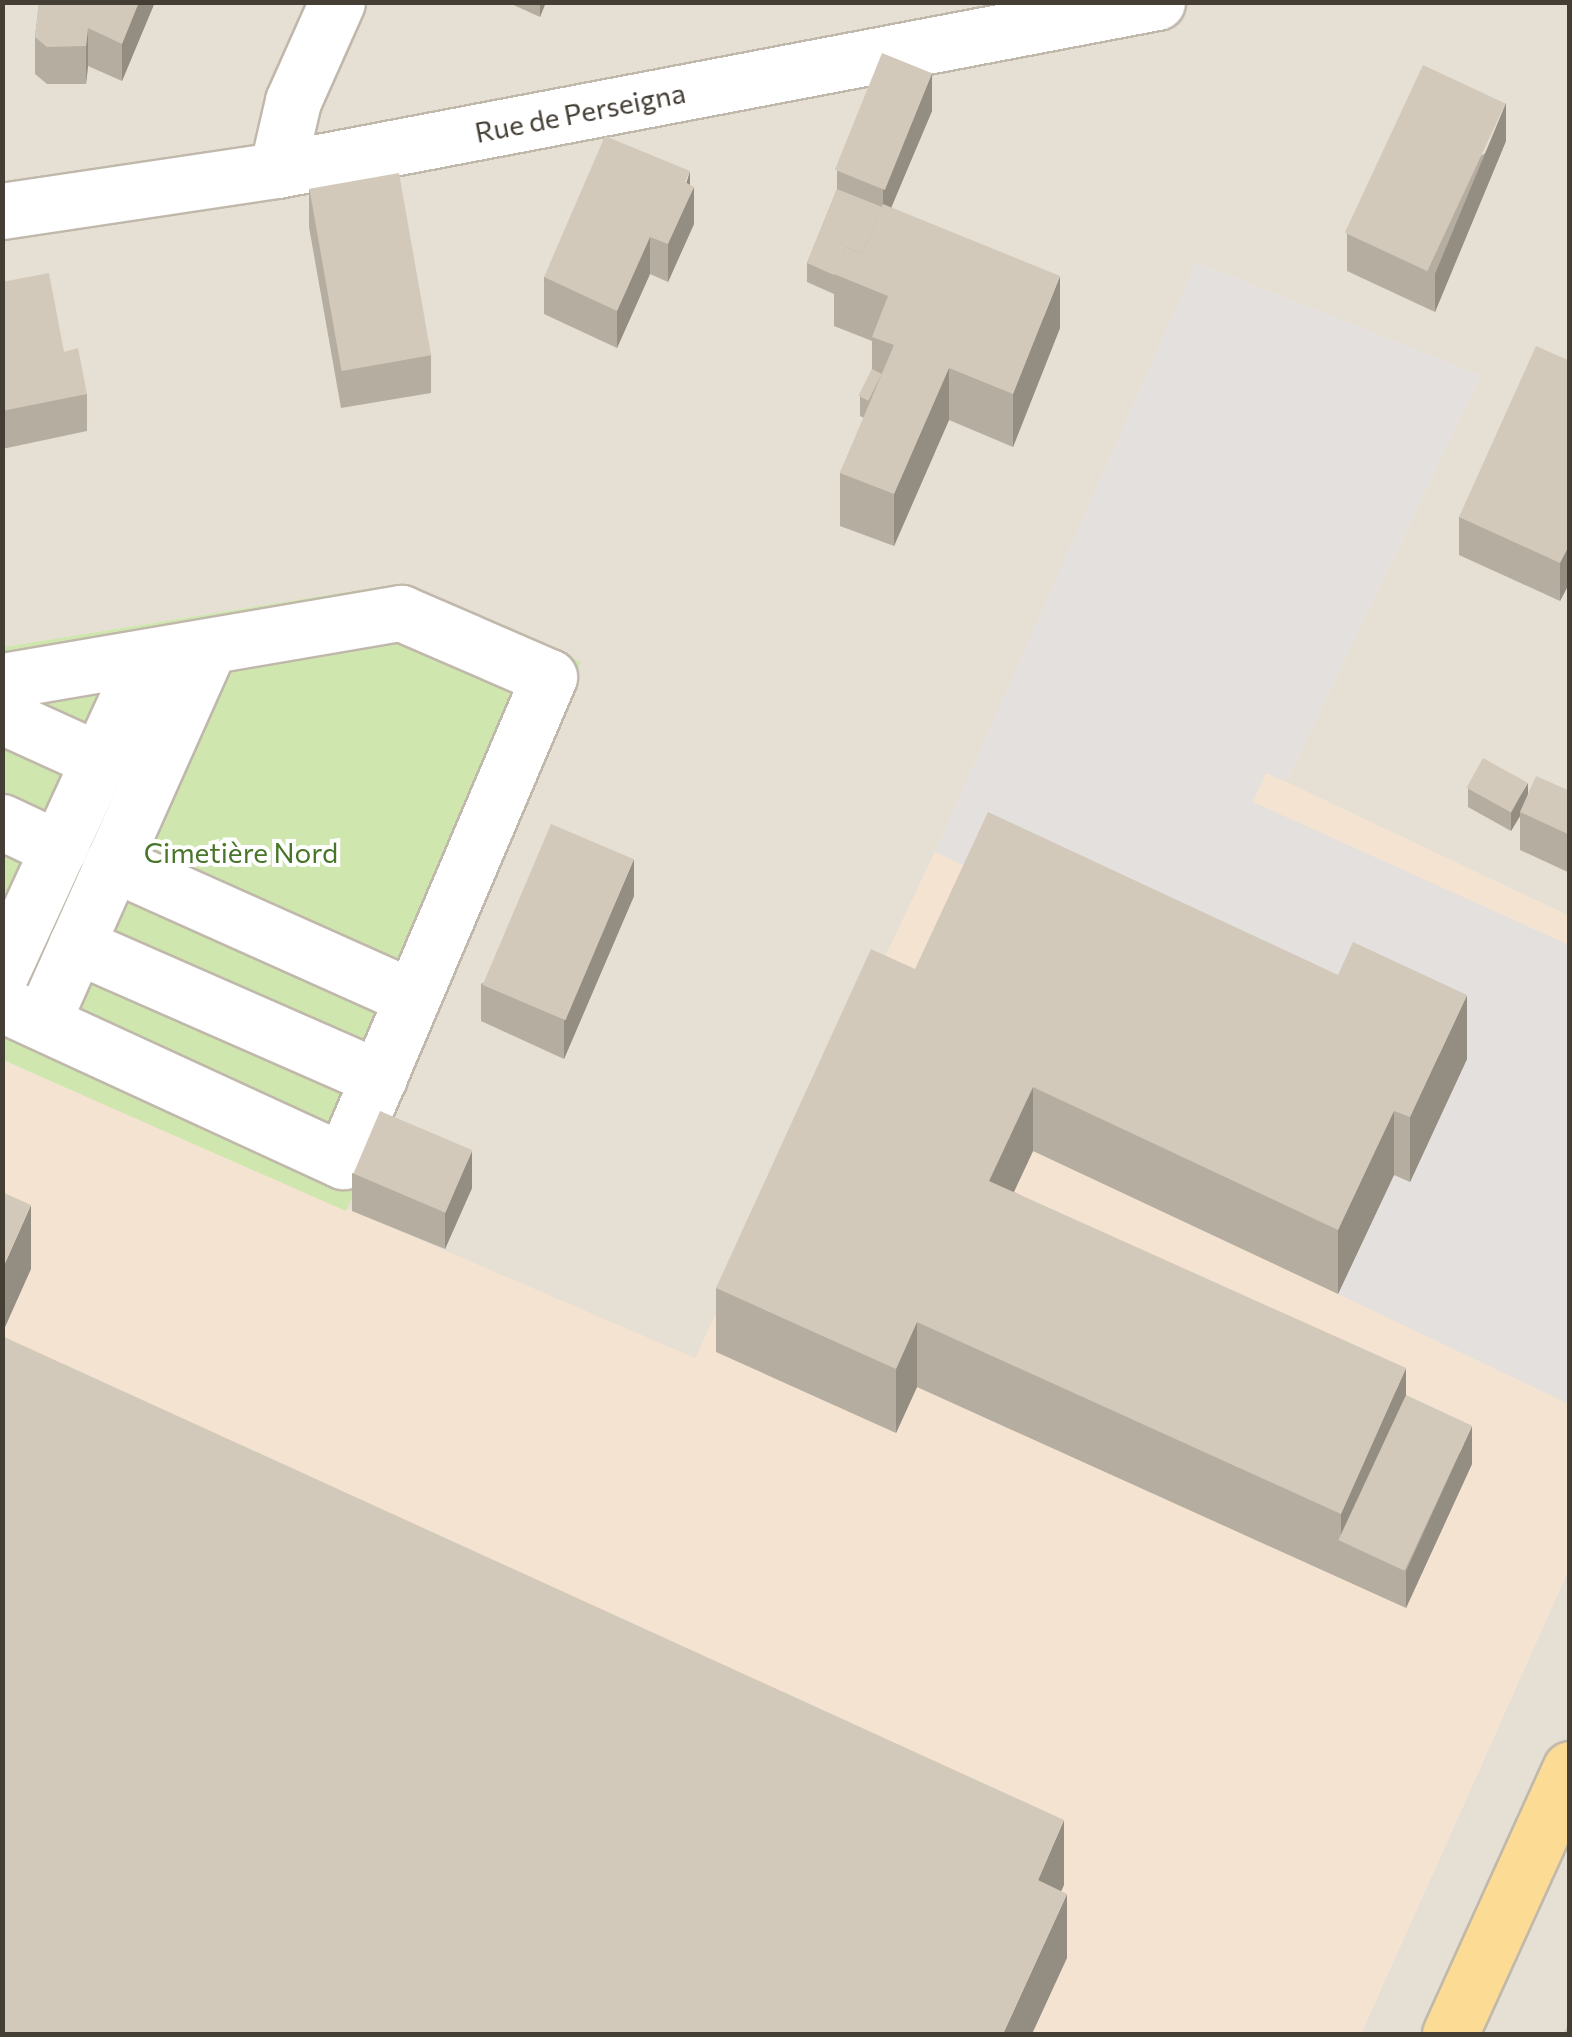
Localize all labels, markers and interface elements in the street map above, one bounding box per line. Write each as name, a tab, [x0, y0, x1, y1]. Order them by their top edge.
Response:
street label: Rue de Perseigna	[472, 75, 688, 149]
park label: Cimetière Nord	[144, 835, 338, 869]

